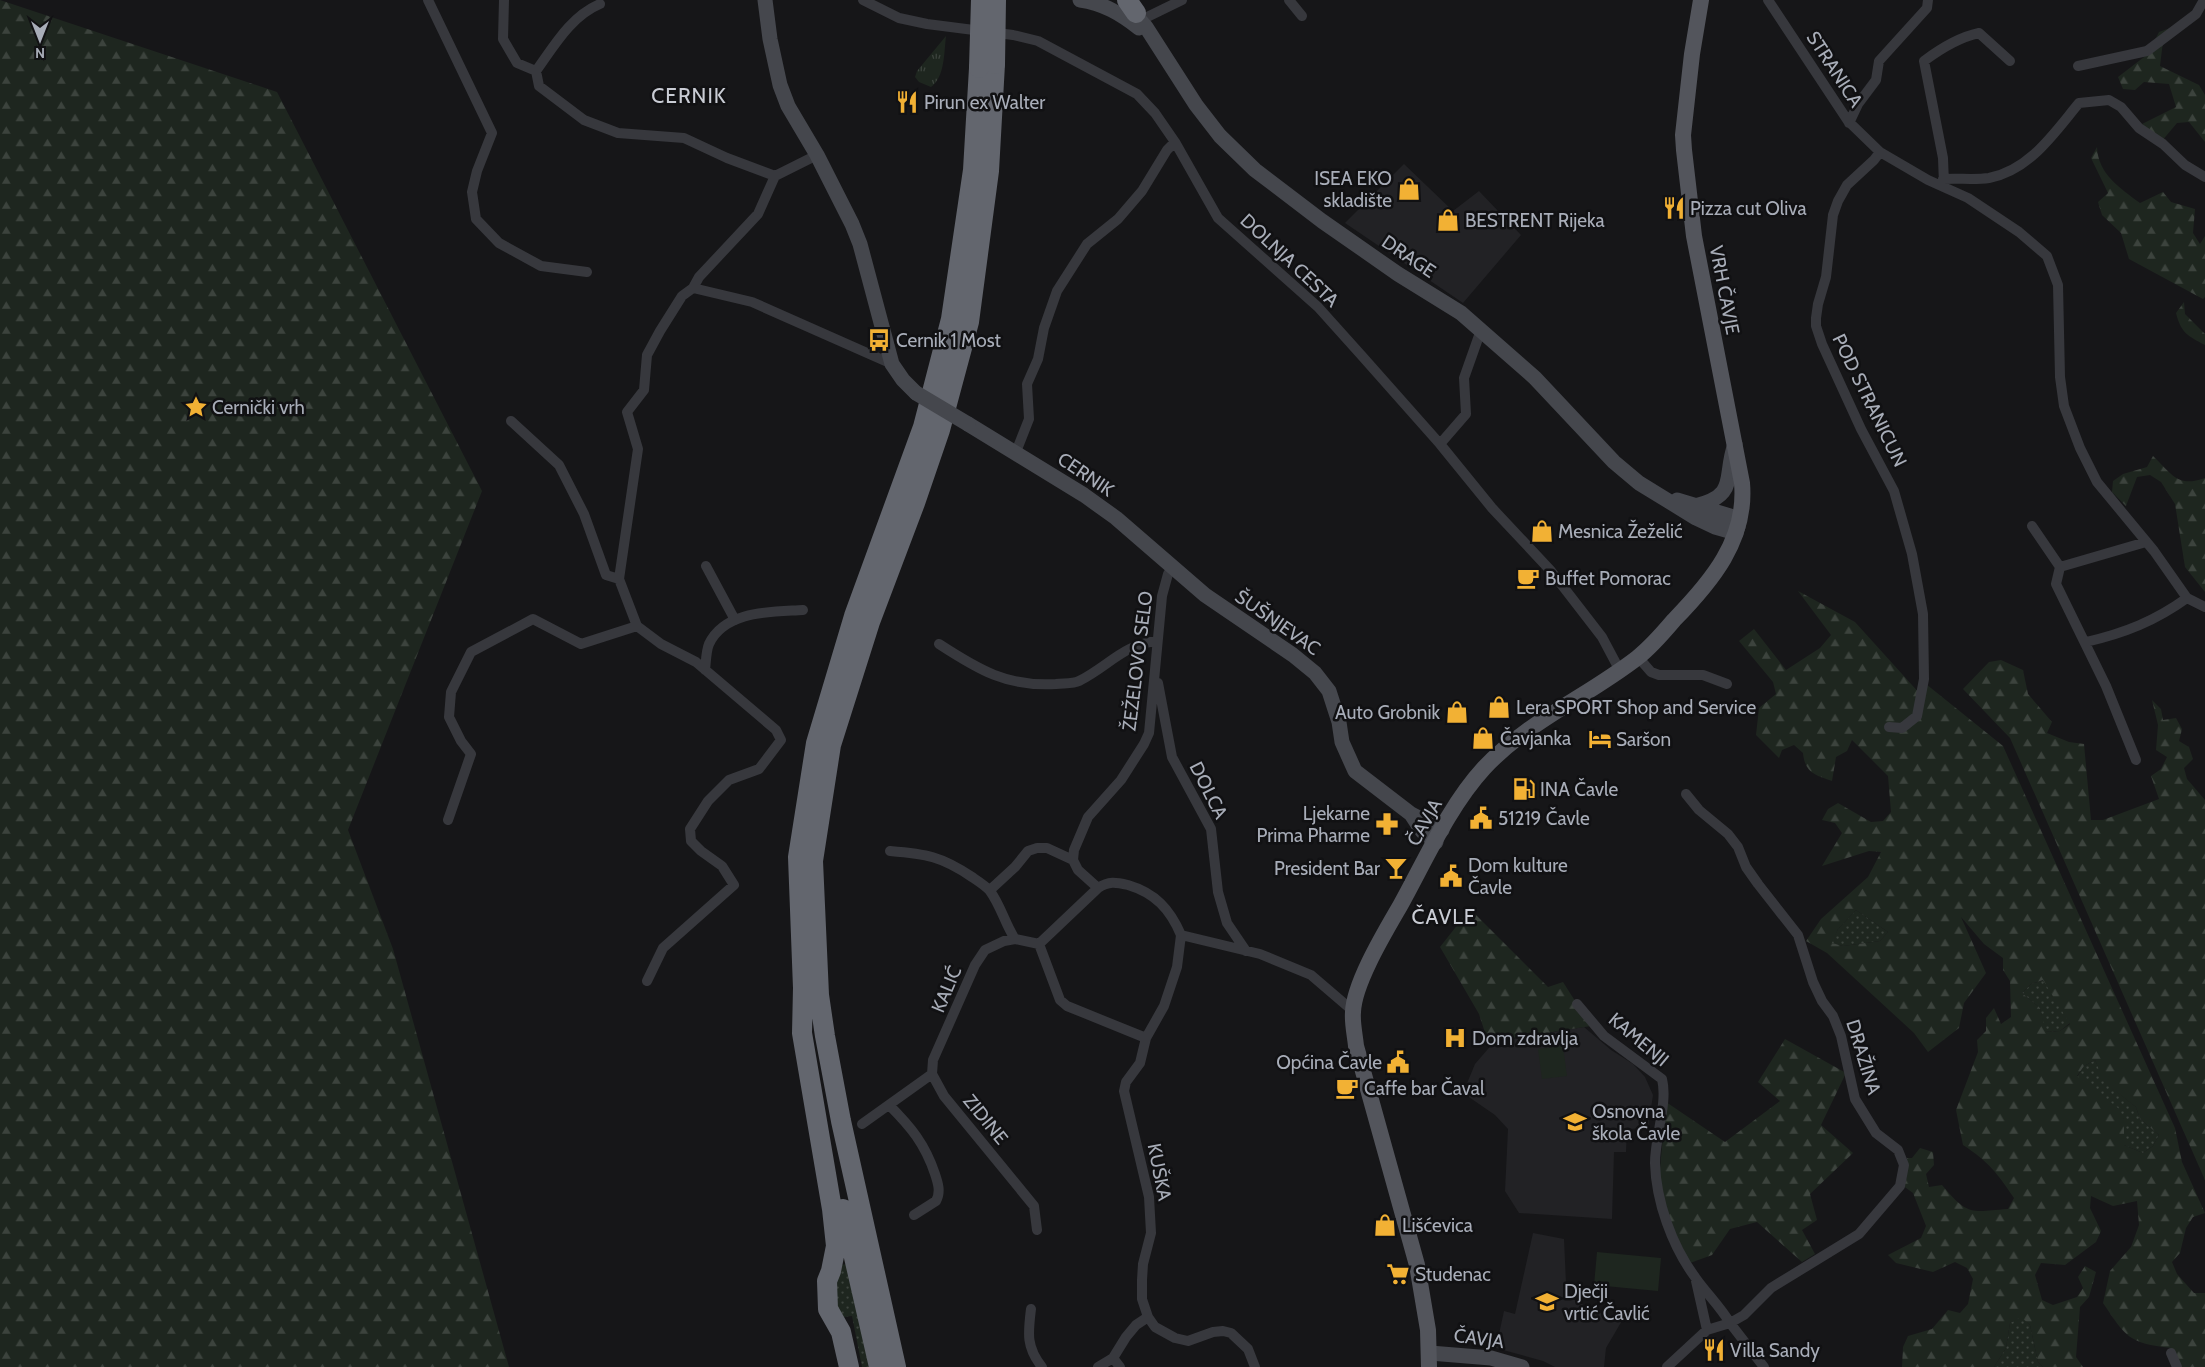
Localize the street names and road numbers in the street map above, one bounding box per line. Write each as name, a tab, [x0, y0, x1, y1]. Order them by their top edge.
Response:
street label: STRANICA	[1802, 27, 1868, 112]
street label: DOLNJA CESTA	[1236, 209, 1344, 312]
street label: DRAGE	[1377, 230, 1440, 283]
street label: VRH ČAVJE	[1705, 243, 1745, 337]
street label: POD STRANICUN	[1827, 330, 1912, 470]
street label: CERNIK	[1053, 447, 1118, 502]
street label: ŠUŠNJEVAC	[1231, 584, 1325, 660]
street label: ŽEŽELOVO SELO	[1116, 590, 1158, 732]
street label: DOLCA	[1184, 758, 1233, 823]
street label: ČAVJA	[1401, 794, 1447, 850]
street label: KALIĆ	[925, 962, 967, 1016]
street label: KAMENJI	[1604, 1008, 1673, 1071]
street label: DRAŽINA	[1841, 1017, 1887, 1098]
street label: ZIDINE	[958, 1090, 1013, 1149]
street label: KUŠKA	[1143, 1141, 1177, 1203]
street label: ČAVJA	[1452, 1323, 1506, 1353]

